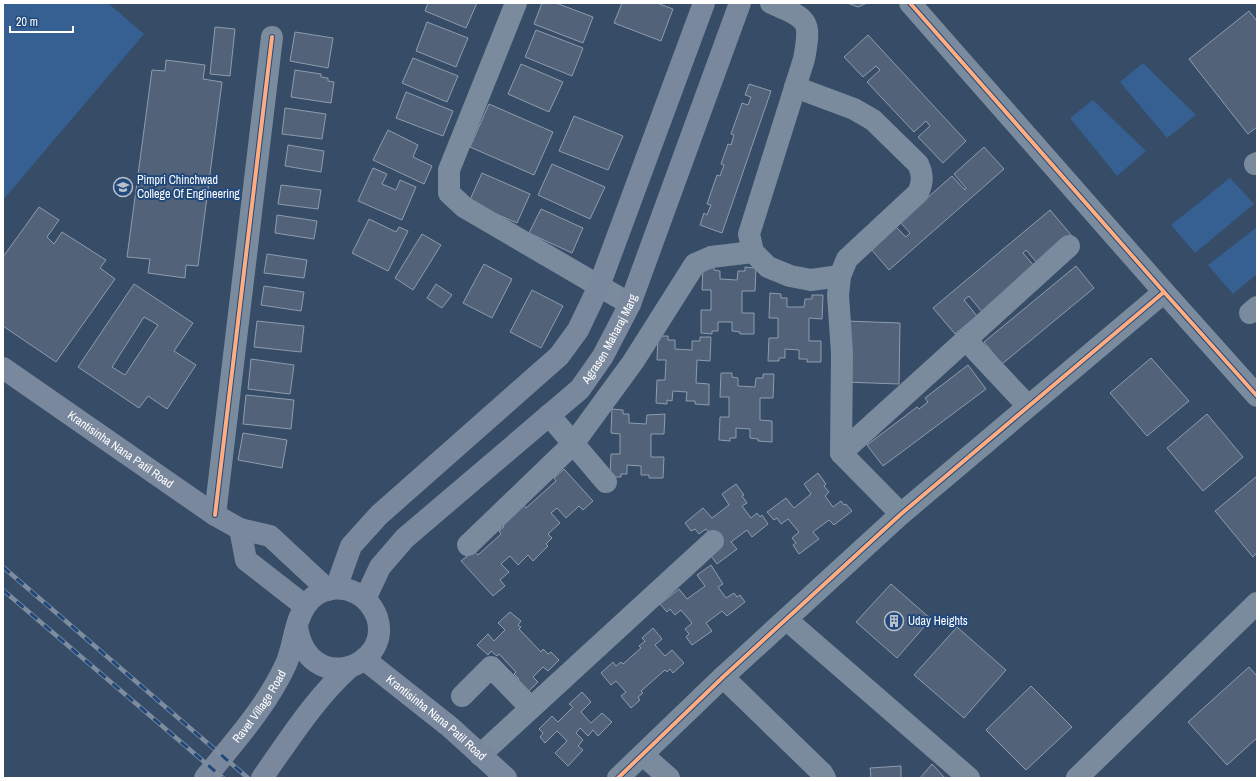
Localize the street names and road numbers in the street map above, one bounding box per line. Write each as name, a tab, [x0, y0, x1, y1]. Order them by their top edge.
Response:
street label: Agrasen Maharaj Marg	[578, 292, 641, 388]
street label: Krantisinha Nana Patil Road	[64, 407, 177, 492]
street label: Ravet Village Road	[229, 667, 290, 746]
street label: Krantisinha Nana Patil Road	[383, 671, 490, 764]

